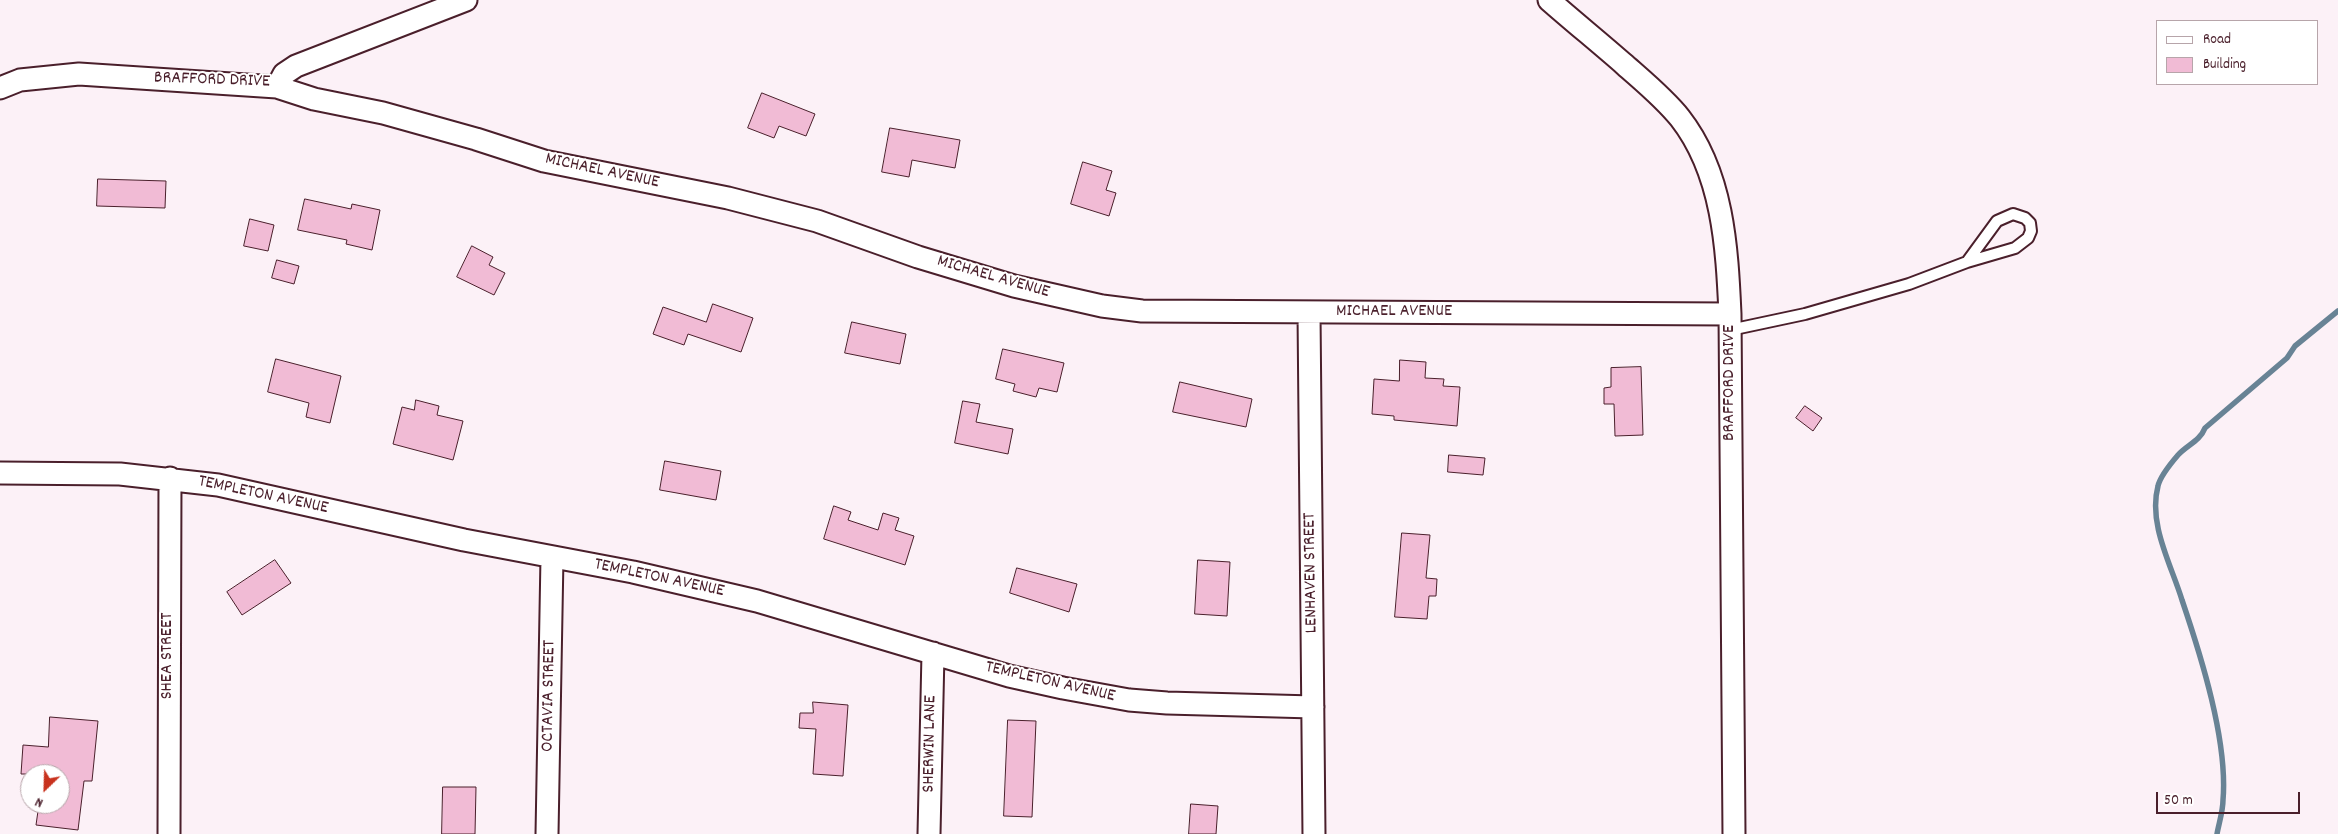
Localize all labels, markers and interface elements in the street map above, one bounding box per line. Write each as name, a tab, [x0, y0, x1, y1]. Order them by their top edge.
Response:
legend	[2156, 20, 2318, 85]
text: Road	[2203, 29, 2231, 51]
text: Building	[2203, 54, 2246, 76]
street label: BRAFFORD DRIVE	[154, 68, 270, 94]
street label: MICHAEL AVENUE	[543, 149, 661, 195]
street label: MICHAEL AVENUE	[934, 252, 1052, 304]
street label: MICHAEL AVENUE	[1336, 302, 1452, 324]
street label: BRAFFORD DRIVE	[1720, 325, 1742, 441]
street label: TEMPLETON AVENUE	[196, 472, 330, 520]
street label: LENHAVEN STREET	[1300, 512, 1324, 634]
street label: TEMPLETON AVENUE	[592, 555, 726, 603]
street label: SHEA STREET	[158, 613, 180, 699]
street label: OCTAVIA STREET	[538, 640, 562, 752]
street label: TEMPLETON AVENUE	[983, 658, 1117, 708]
street label: SHERWIN LANE	[919, 695, 943, 793]
north arrow	[20, 764, 70, 814]
scale bar	[2158, 782, 2302, 814]
text: 50 m	[2164, 790, 2193, 812]
text: N	[32, 791, 47, 812]

